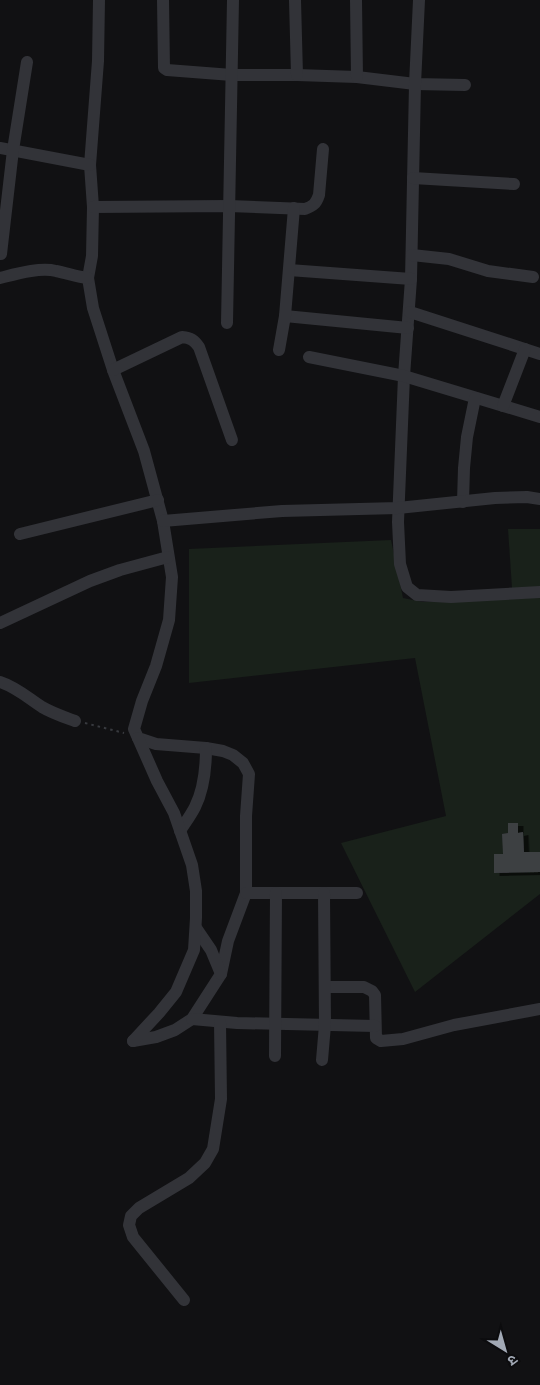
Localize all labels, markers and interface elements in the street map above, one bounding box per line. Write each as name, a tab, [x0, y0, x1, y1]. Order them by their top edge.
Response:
north arrow	[480, 1325, 530, 1375]
text: उ	[504, 1352, 522, 1371]

